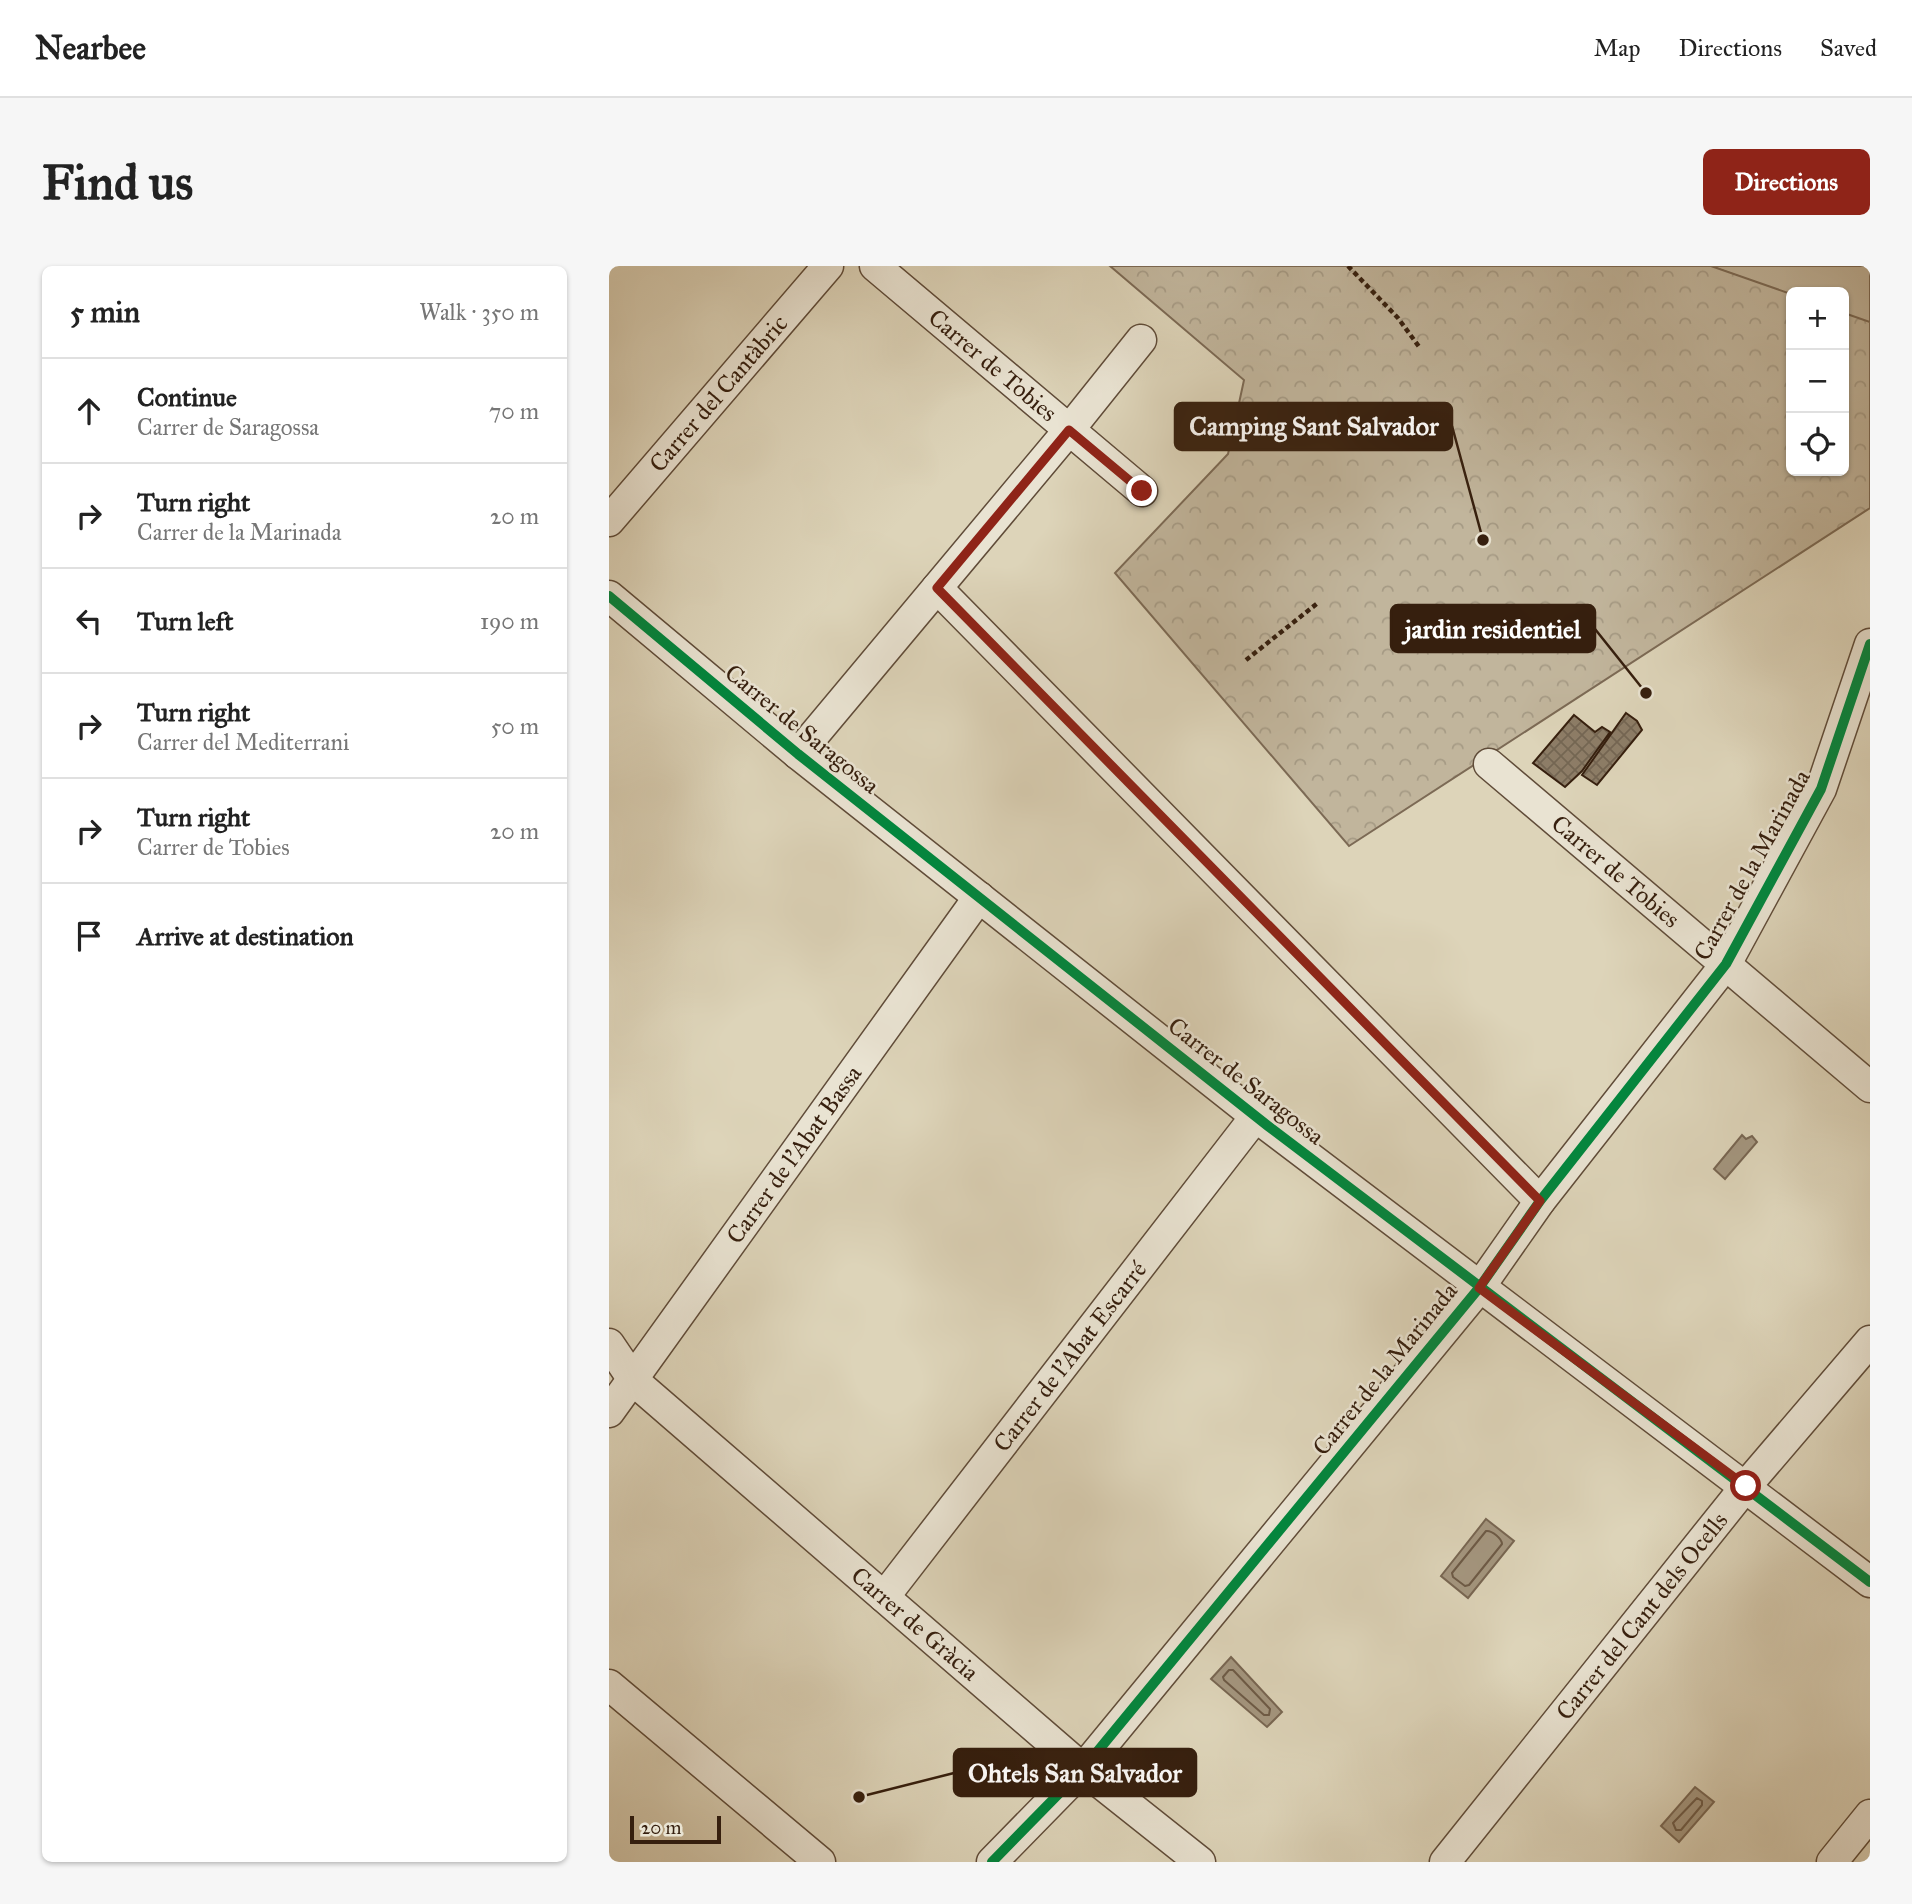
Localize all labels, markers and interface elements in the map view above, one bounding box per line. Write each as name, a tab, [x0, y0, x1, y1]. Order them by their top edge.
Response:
text: Nearbee	[35, 28, 146, 68]
text: Map	[1594, 33, 1641, 63]
text: Directions	[1679, 33, 1782, 63]
text: Saved	[1820, 33, 1877, 63]
button: Directions	[1703, 149, 1870, 215]
text: Find us	[42, 153, 193, 212]
map controls	[1786, 287, 1849, 476]
button: +	[1786, 287, 1849, 350]
text: 5 min	[70, 294, 140, 330]
text: Walk · 350 m	[419, 298, 539, 326]
street label: Carrer de Tobies	[922, 302, 1063, 428]
street label: Carrer del Cantàbric	[643, 309, 794, 478]
button: −	[1786, 350, 1849, 413]
text: Continue	[137, 381, 237, 413]
icon: ahead	[70, 392, 108, 430]
text: 70 m	[489, 397, 539, 425]
callout: Camping Sant Salvador	[1175, 403, 1452, 450]
text: Camping Sant Salvador	[1189, 410, 1440, 443]
text: Carrer de Saragossa	[137, 413, 319, 441]
button: locate	[1786, 413, 1849, 476]
route end	[1126, 475, 1157, 506]
text: Turn right	[137, 486, 250, 518]
icon: right	[70, 497, 108, 535]
text: 20 m	[490, 502, 539, 530]
text: Carrer de la Marinada	[137, 518, 341, 546]
icon: left	[70, 602, 108, 640]
text: Turn left	[137, 605, 233, 637]
callout: jardin residentiel	[1391, 605, 1595, 652]
text: 190 m	[480, 607, 539, 635]
text: jardin residentiel	[1401, 613, 1582, 645]
street label: Carrer de Saragossa	[719, 658, 886, 801]
text: Turn right	[137, 696, 250, 728]
icon: right	[70, 707, 108, 745]
text: 50 m	[491, 712, 539, 740]
text: Carrer del Mediterrani	[137, 728, 349, 756]
street label: Carrer de la Marinada	[1687, 764, 1817, 966]
text: Turn right	[137, 801, 250, 833]
street label: Carrer de Tobies	[1545, 808, 1686, 934]
icon: right	[70, 812, 108, 850]
text: 20 m	[490, 817, 539, 845]
text: Carrer de Tobies	[137, 833, 290, 861]
icon: arrive	[70, 917, 108, 955]
text: Arrive at destination	[137, 920, 354, 952]
street label: Carrer de Saragossa	[1162, 1011, 1331, 1152]
street label: Carrer de l'Abat Bassa	[720, 1059, 869, 1250]
street label: Carrer de l'Abat Escarré	[987, 1255, 1153, 1458]
street label: Carrer de la Marinada	[1306, 1276, 1464, 1461]
route start	[1730, 1470, 1761, 1501]
street label: Carrer del Cant dels Ocells	[1550, 1506, 1734, 1726]
street label: Carrer de Gràcia	[845, 1560, 986, 1688]
callout: Ohtels San Salvador	[954, 1749, 1196, 1796]
text: Ohtels San Salvador	[968, 1757, 1183, 1789]
scale bar	[630, 1813, 721, 1845]
text: 20 m	[641, 1816, 682, 1839]

